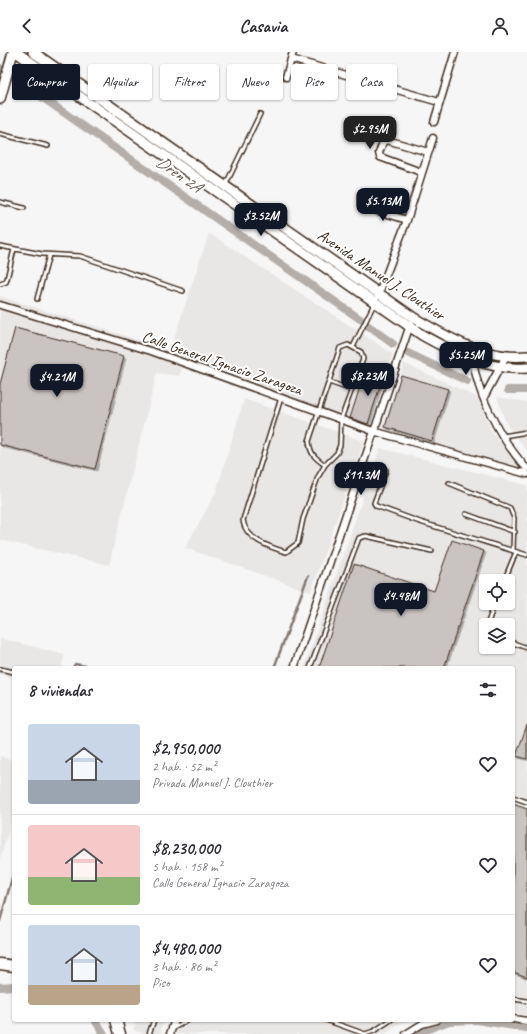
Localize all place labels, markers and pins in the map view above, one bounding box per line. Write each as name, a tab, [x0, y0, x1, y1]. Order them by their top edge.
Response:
pin: $2.95M	[337, 116, 403, 150]
pin: $5.13M	[350, 188, 416, 222]
pin: $3.52M	[228, 203, 294, 237]
pin: $5.25M	[433, 342, 499, 376]
pin: $8.23M	[335, 363, 401, 397]
pin: $4.21M	[24, 364, 90, 398]
pin: $11.3M	[328, 462, 394, 496]
pin: $4.48M	[368, 583, 434, 617]

